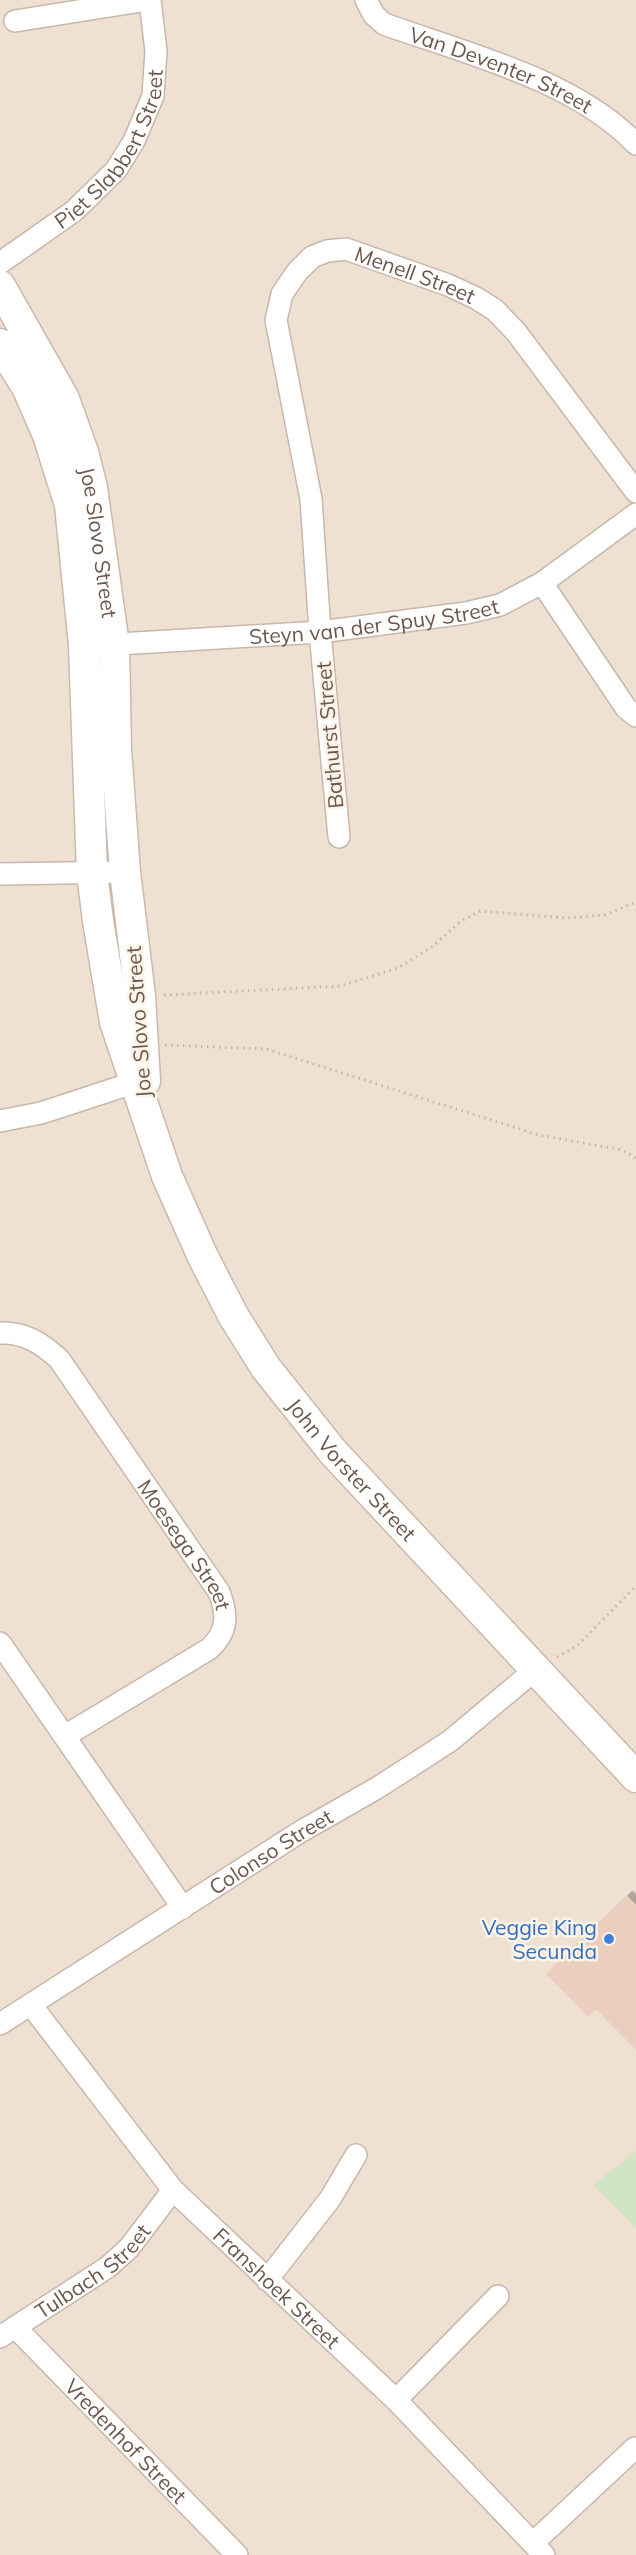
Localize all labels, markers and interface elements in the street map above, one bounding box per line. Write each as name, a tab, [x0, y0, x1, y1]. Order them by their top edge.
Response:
street label: Van Deventer Street	[406, 21, 597, 118]
street label: Piet Slabbert Street	[49, 69, 168, 234]
street label: Menell Street	[351, 240, 480, 309]
street label: Joe Slovo Street	[74, 464, 123, 619]
street label: Steyn van der Spuy Street	[248, 593, 501, 649]
street label: Bathurst Street	[310, 660, 348, 810]
street label: Joe Slovo Street	[120, 945, 156, 1099]
street label: John Vorster Street	[282, 1393, 422, 1546]
street label: Moesega Street	[132, 1474, 237, 1612]
street label: Colonso Street	[204, 1803, 337, 1900]
place label: Veggie King Secunda	[482, 1914, 597, 1964]
marker: Veggie King Secunda	[602, 1932, 616, 1946]
street label: Tulbach Street	[30, 2219, 156, 2324]
street label: Franshoek Street	[208, 2222, 346, 2354]
street label: Vredenhof Street	[60, 2373, 192, 2509]

